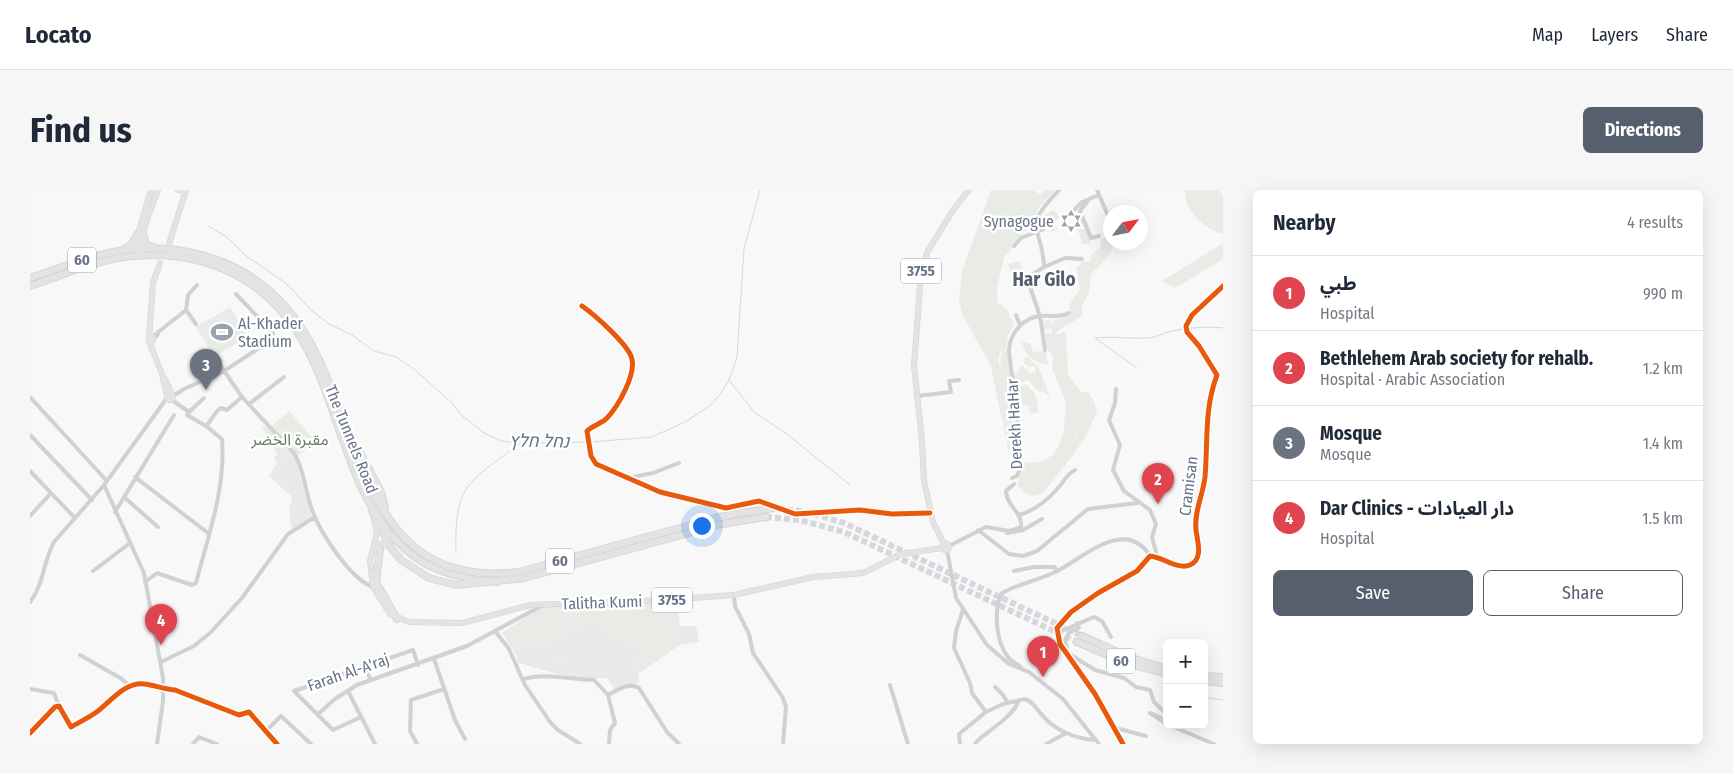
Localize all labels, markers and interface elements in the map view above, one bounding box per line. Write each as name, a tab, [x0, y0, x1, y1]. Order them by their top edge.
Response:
text: Locato	[25, 21, 91, 49]
text: Map	[1532, 24, 1563, 46]
text: Layers	[1591, 24, 1638, 46]
text: Share	[1666, 24, 1708, 46]
button: Directions	[1583, 107, 1703, 153]
text: Find us	[30, 109, 132, 151]
north arrow	[1103, 205, 1148, 250]
synagogue icon: Synagogue	[1058, 208, 1084, 234]
text: Nearby	[1273, 210, 1335, 236]
place label: Synagogue	[984, 212, 1054, 231]
text: 4 results	[1627, 213, 1683, 232]
road number: 60	[68, 248, 96, 272]
road number: 3755	[901, 258, 941, 284]
district label: Har Gilo	[1012, 268, 1076, 291]
text: طبي	[1320, 272, 1357, 295]
text: 1	[1286, 284, 1292, 303]
text: 990 m	[1643, 284, 1683, 303]
text: Hospital	[1320, 304, 1375, 323]
place label: Al-Khader Stadium	[238, 314, 304, 351]
sports icon: Al-Khader Stadium	[209, 319, 235, 345]
text: Bethlehem Arab society for rehalb.	[1320, 347, 1593, 370]
pin: 3	[190, 349, 222, 390]
text: 2	[1285, 359, 1293, 378]
text: 1.2 km	[1643, 359, 1683, 378]
text: Hospital · Arabic Association	[1320, 370, 1505, 389]
street label: Derekh HaHar	[1003, 378, 1026, 470]
street label: The Tunnels Road	[321, 382, 382, 496]
text: Mosque	[1320, 422, 1382, 445]
water label: נחל חלץ	[508, 429, 571, 453]
park label: مقبرة الخضر	[250, 430, 329, 449]
text: 3	[1285, 434, 1293, 453]
text: 1.4 km	[1643, 434, 1683, 453]
text: Mosque	[1320, 445, 1371, 464]
street label: Cramisan	[1175, 455, 1202, 517]
pin: 2	[1142, 463, 1174, 504]
text: Dar Clinics - دار العيادات	[1320, 497, 1514, 520]
text: 4	[1285, 509, 1293, 528]
text: 1.5 km	[1642, 509, 1683, 528]
your location	[689, 513, 715, 539]
text: Hospital	[1320, 529, 1375, 548]
road number: 60	[546, 548, 574, 574]
button: Save	[1273, 570, 1473, 616]
button: Share	[1483, 570, 1683, 616]
road number: 3755	[652, 588, 692, 612]
street label: Talitha Kumi	[561, 592, 643, 613]
pin: 4	[145, 604, 177, 645]
pin: 1	[1027, 636, 1059, 677]
map controls	[1163, 639, 1208, 729]
button: +	[1163, 639, 1208, 684]
road number: 60	[1107, 648, 1135, 674]
street label: Farah Al-A'raj	[305, 650, 392, 695]
button: −	[1163, 684, 1208, 729]

